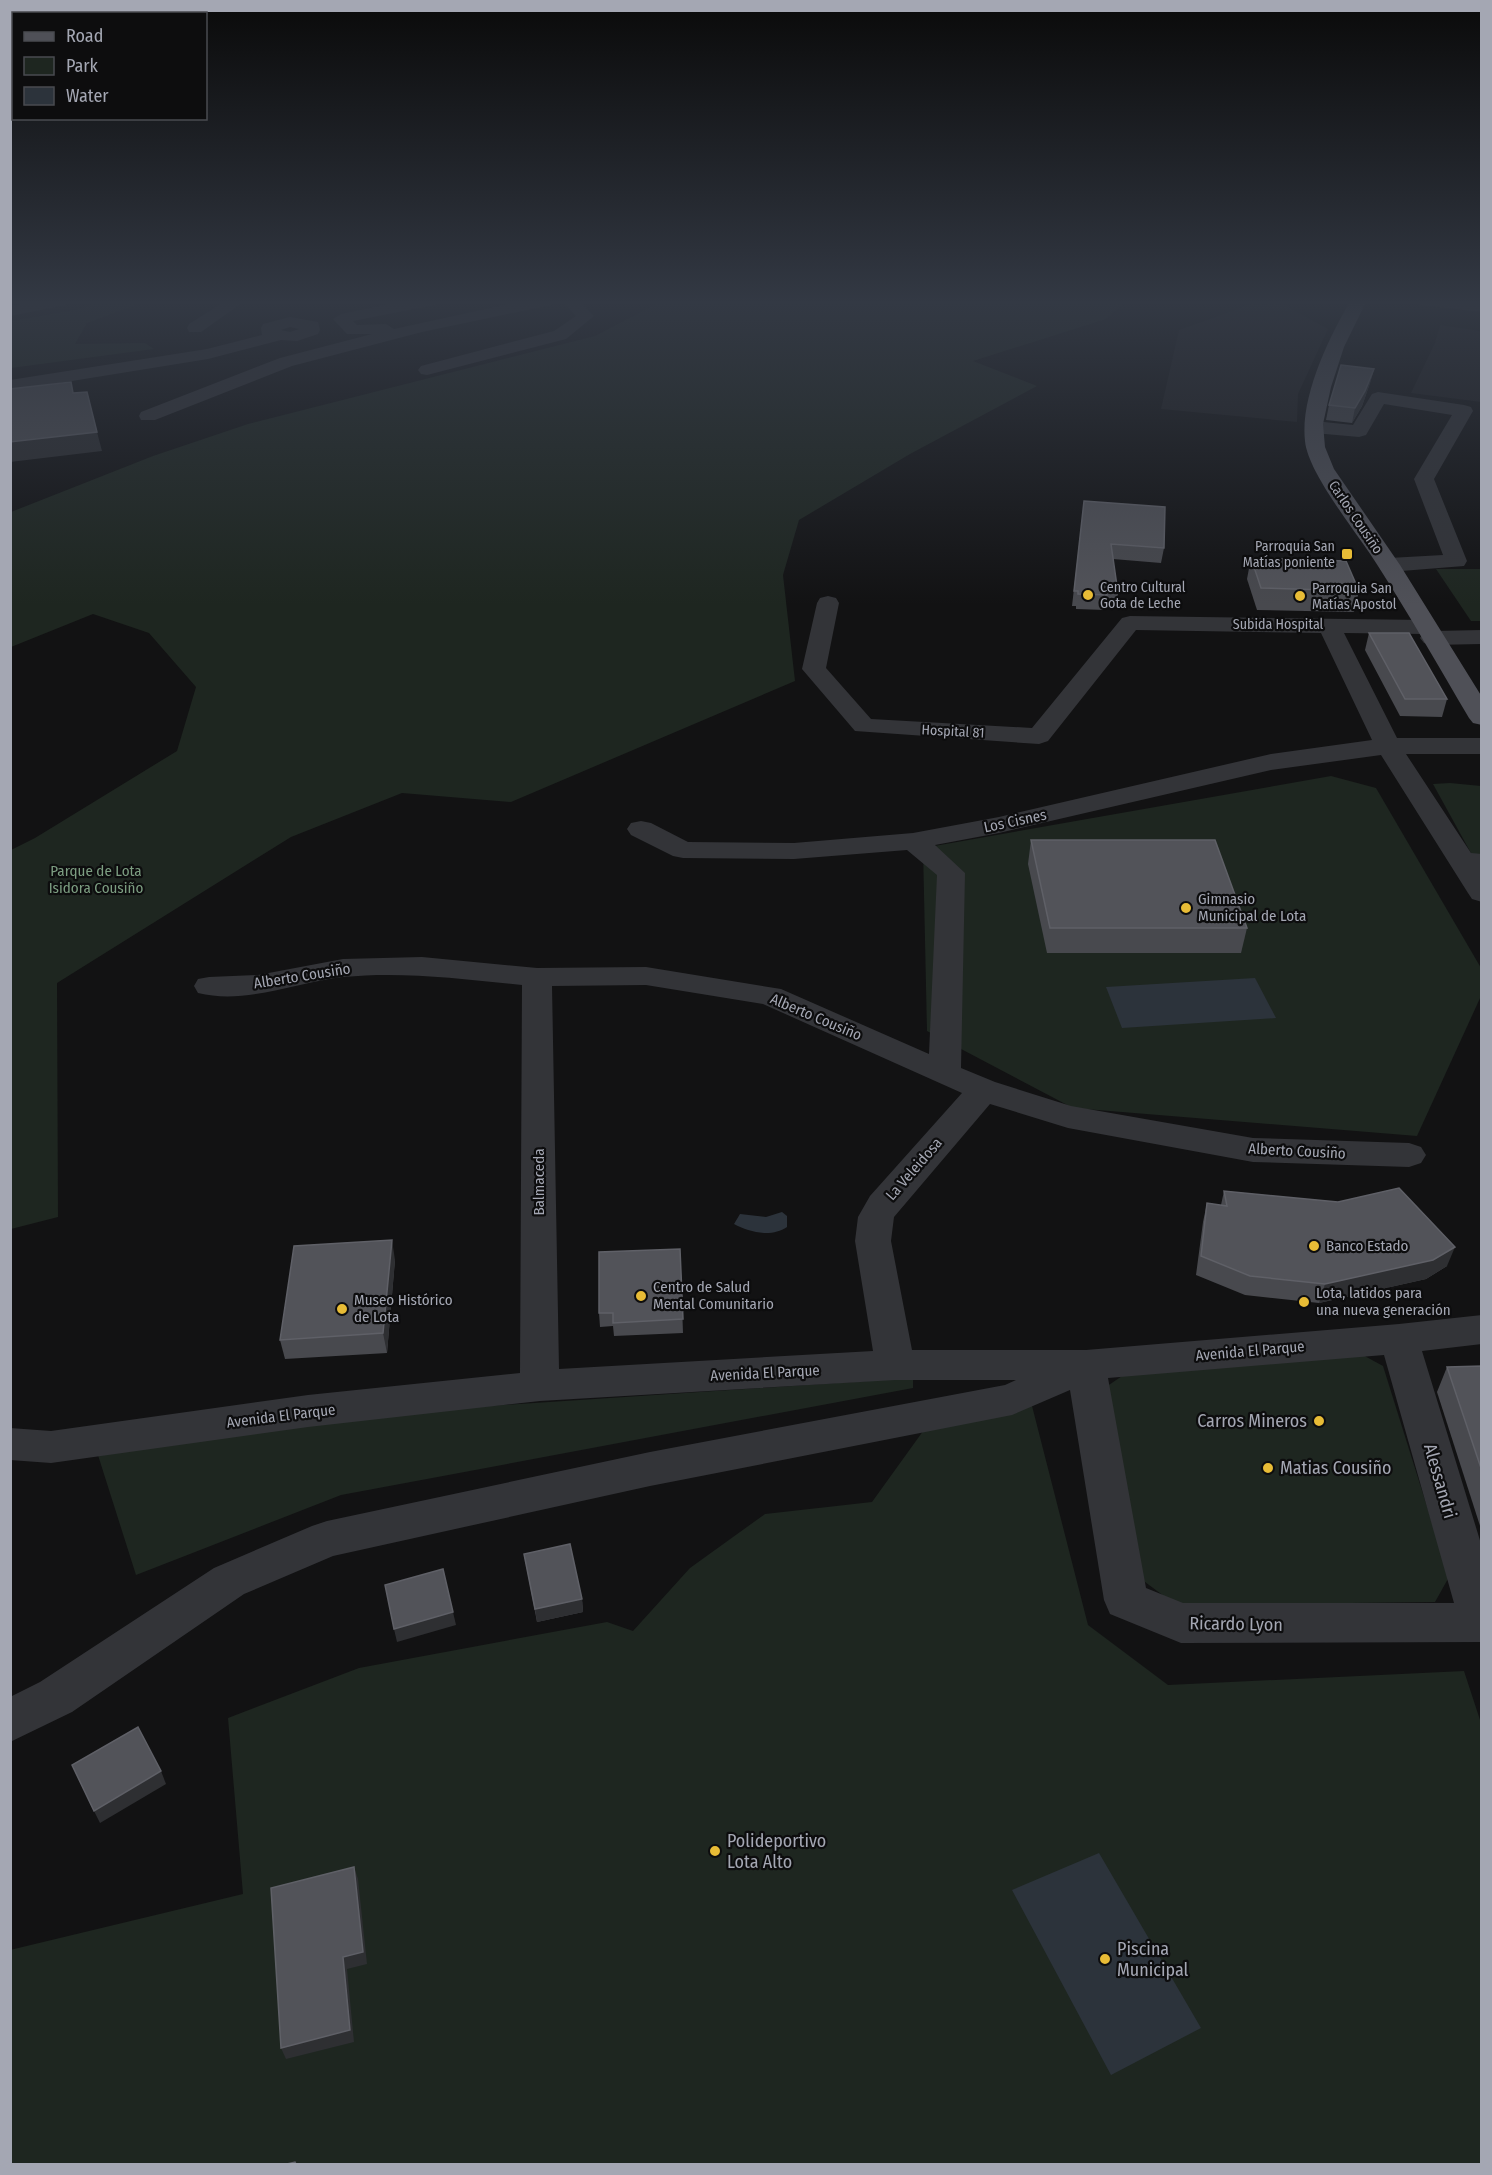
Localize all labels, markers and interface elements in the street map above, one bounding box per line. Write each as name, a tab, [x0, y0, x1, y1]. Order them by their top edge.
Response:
legend	[12, 12, 207, 120]
text: Road	[66, 25, 103, 47]
text: Park	[66, 55, 99, 77]
text: Water	[66, 85, 109, 107]
street label: Carlos Cousiño	[1325, 477, 1386, 557]
place label: Parroquia San Matías poniente	[1243, 538, 1335, 571]
marker: Parroquia San Matías poniente	[1340, 547, 1354, 561]
place label: Centro Cultural Gota de Leche	[1100, 579, 1186, 612]
place label: Parroquia San Matías Apostol	[1312, 580, 1397, 613]
marker: Centro Cultural Gota de Leche	[1081, 588, 1095, 602]
marker: Parroquia San Matías Apostol	[1293, 589, 1307, 603]
street label: Subida Hospital	[1233, 616, 1324, 633]
street label: Hospital 81	[921, 721, 985, 742]
street label: Los Cisnes	[982, 806, 1048, 836]
park label: Parque de Lota Isidora Cousiño	[49, 862, 143, 897]
place label: Gimnasio Municipal de Lota	[1198, 890, 1306, 925]
marker: Gimnasio Municipal de Lota	[1179, 901, 1193, 915]
street label: Alberto Cousiño	[252, 959, 352, 993]
street label: Alberto Cousiño	[768, 990, 865, 1044]
street label: La Veleidosa	[882, 1134, 946, 1204]
street label: Alberto Cousiño	[1248, 1139, 1346, 1163]
street label: Balmaceda	[530, 1148, 548, 1216]
place label: Banco Estado	[1326, 1237, 1409, 1255]
marker: Banco Estado	[1307, 1239, 1321, 1253]
place label: Centro de Salud Mental Comunitario	[653, 1278, 774, 1313]
place label: Lota, latidos para una nueva generación	[1316, 1284, 1451, 1319]
marker: Centro de Salud Mental Comunitario	[634, 1289, 648, 1303]
place label: Museo Histórico de Lota	[354, 1291, 453, 1326]
marker: Lota, latidos para una nueva generación	[1297, 1295, 1311, 1309]
marker: Museo Histórico de Lota	[335, 1302, 349, 1316]
street label: Avenida El Parque	[1195, 1337, 1305, 1365]
street label: Avenida El Parque	[710, 1361, 820, 1385]
street label: Avenida El Parque	[226, 1400, 336, 1432]
place label: Carros Mineros	[1197, 1410, 1307, 1432]
marker: Carros Mineros	[1312, 1414, 1326, 1428]
street label: Alessandri	[1419, 1441, 1461, 1521]
place label: Matias Cousiño	[1280, 1457, 1392, 1479]
marker: Matias Cousiño	[1261, 1461, 1275, 1475]
street label: Ricardo Lyon	[1189, 1612, 1283, 1636]
place label: Polideportivo Lota Alto	[727, 1830, 826, 1873]
marker: Polideportivo Lota Alto	[708, 1844, 722, 1858]
place label: Piscina Municipal	[1117, 1938, 1189, 1981]
marker: Piscina Municipal	[1098, 1952, 1112, 1966]

